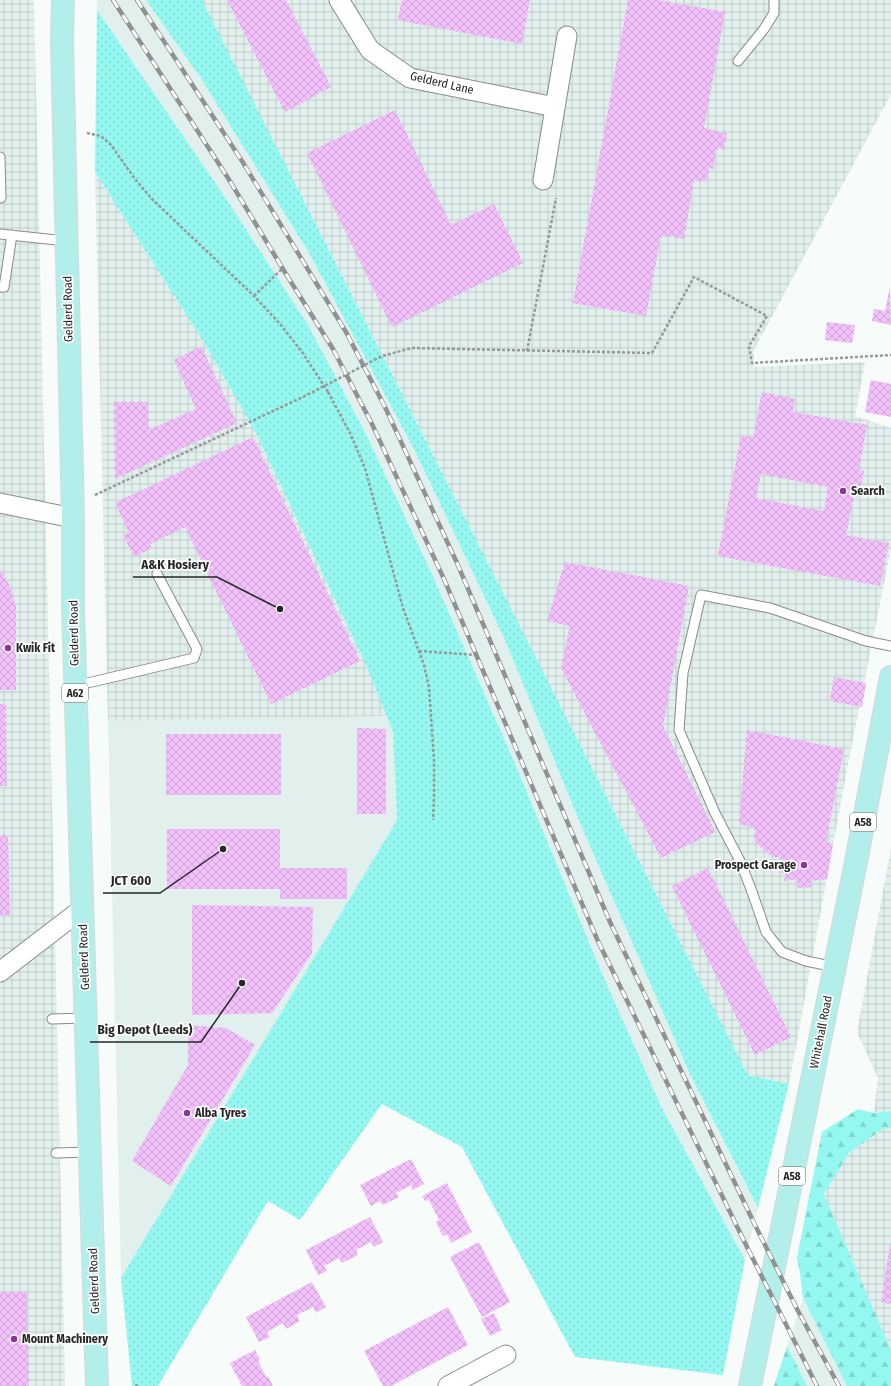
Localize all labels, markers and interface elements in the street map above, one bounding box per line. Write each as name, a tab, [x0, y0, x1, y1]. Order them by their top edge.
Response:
street label: Gelderd Lane	[409, 69, 475, 97]
street label: Gelderd Road	[60, 276, 76, 342]
place label: Search	[851, 484, 885, 498]
marker: Search	[838, 486, 848, 496]
callout: A&K Hosiery	[133, 552, 217, 577]
text: A&K Hosiery	[140, 557, 210, 572]
street label: Gelderd Road	[66, 600, 82, 666]
place label: Kwik Fit	[16, 641, 56, 655]
marker: Kwik Fit	[3, 643, 13, 653]
road number: A62	[62, 684, 88, 702]
road number: A58	[850, 813, 876, 831]
place label: Prospect Garage	[715, 858, 796, 872]
marker: Prospect Garage	[799, 860, 809, 870]
callout: JCT 600	[103, 868, 160, 893]
text: JCT 600	[110, 873, 151, 888]
street label: Gelderd Road	[76, 924, 92, 990]
street label: Whitehall Road	[807, 994, 835, 1070]
callout: Big Depot (Leeds)	[90, 1017, 201, 1042]
text: Big Depot (Leeds)	[98, 1022, 193, 1037]
place label: Alba Tyres	[194, 1106, 247, 1120]
marker: Alba Tyres	[182, 1108, 192, 1118]
road number: A58	[779, 1167, 805, 1185]
street label: Gelderd Road	[86, 1248, 102, 1314]
place label: Mount Machinery	[22, 1332, 108, 1346]
marker: Mount Machinery	[9, 1334, 19, 1344]

